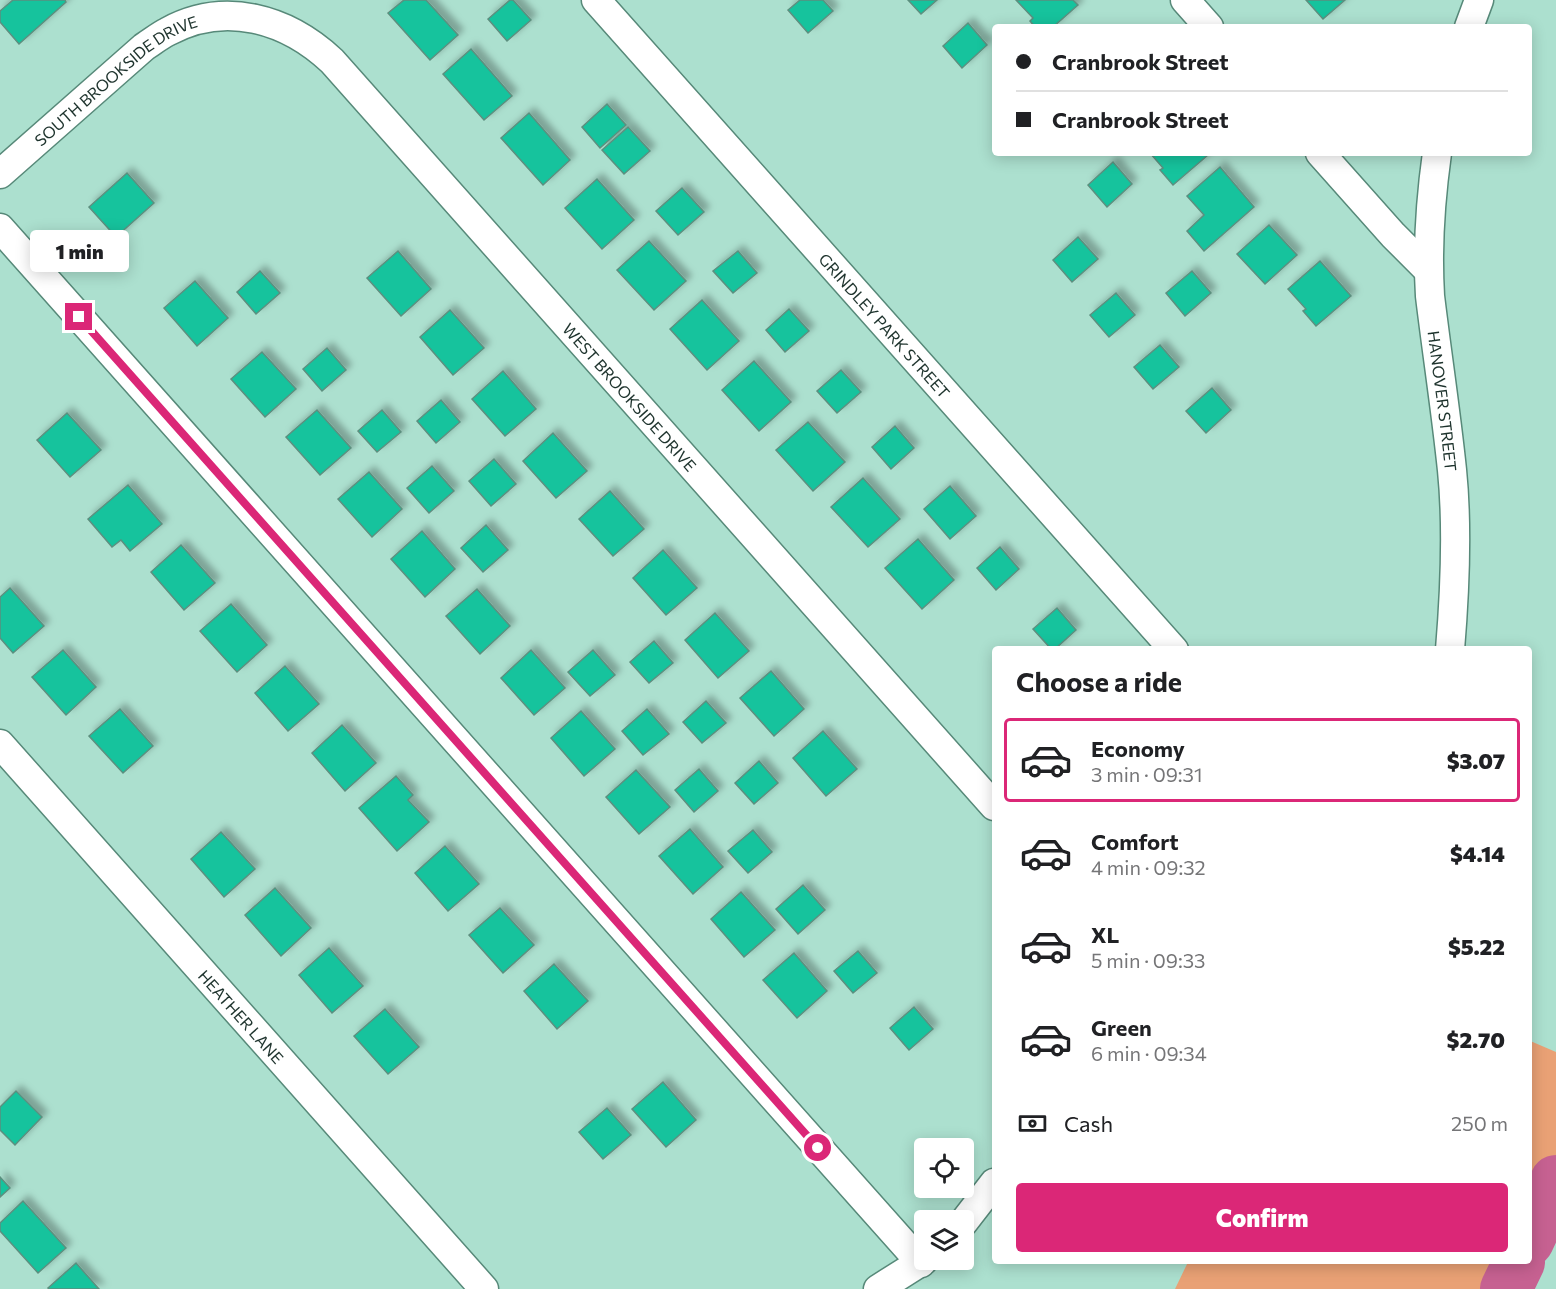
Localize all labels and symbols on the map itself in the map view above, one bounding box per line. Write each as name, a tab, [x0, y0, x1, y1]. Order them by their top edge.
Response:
street label: SOUTH BROOKSIDE DRIVE	[30, 11, 199, 149]
callout: 1 min	[29, 230, 128, 272]
street label: GRINDLEY PARK STREET	[816, 249, 954, 401]
route end	[65, 303, 92, 330]
street label: WEST BROOKSIDE DRIVE	[559, 318, 701, 474]
street label: HANOVER STREET	[1425, 329, 1462, 472]
street label: HEATHER LANE	[195, 966, 288, 1067]
route start	[804, 1134, 831, 1161]

